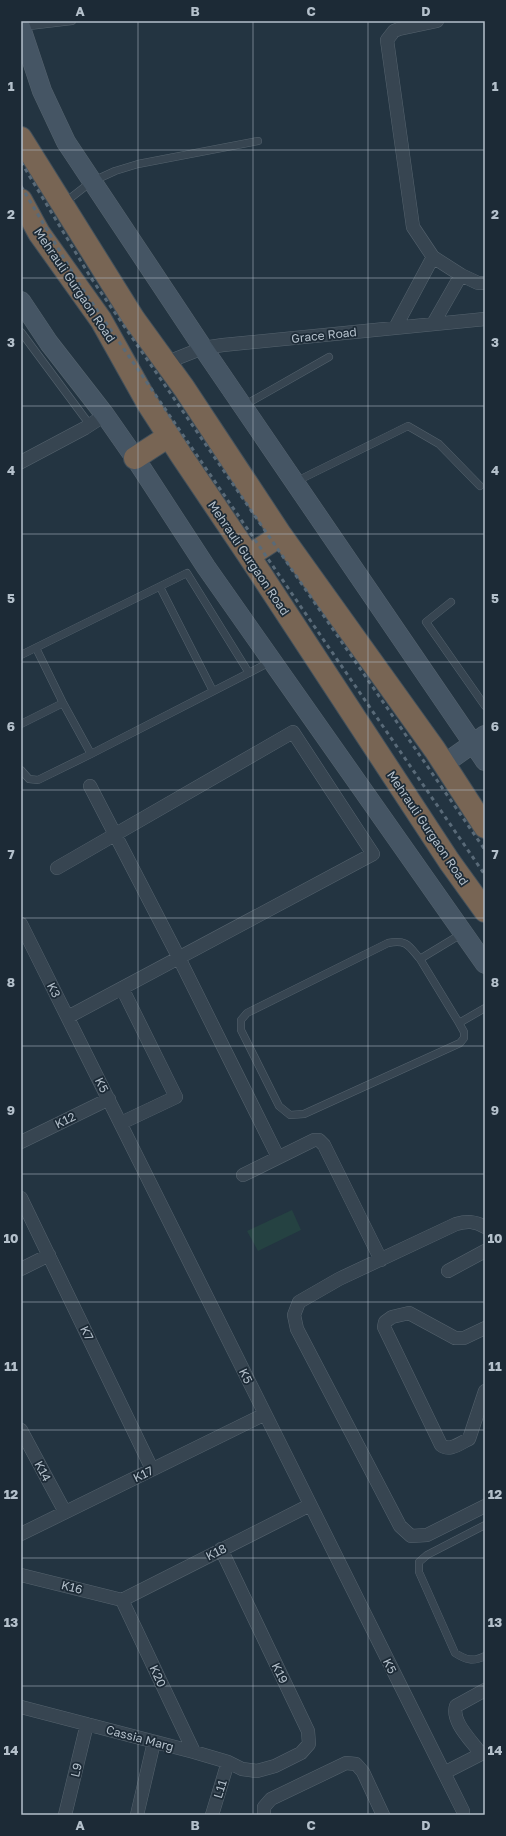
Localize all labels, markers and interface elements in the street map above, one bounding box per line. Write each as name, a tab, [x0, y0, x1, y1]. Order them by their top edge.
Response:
text: A	[75, 3, 85, 19]
text: B	[190, 3, 200, 19]
text: C	[306, 3, 316, 19]
text: D	[421, 3, 431, 19]
text: 1	[8, 78, 15, 94]
text: 1	[492, 78, 499, 94]
text: 2	[7, 206, 15, 222]
text: 2	[491, 206, 499, 222]
street label: Mehrauli Gurgaon Road	[31, 225, 119, 345]
street label: Grace Road	[291, 324, 357, 346]
text: 3	[7, 334, 15, 350]
text: 3	[491, 334, 499, 350]
text: 4	[7, 462, 15, 478]
text: 4	[491, 462, 499, 478]
street label: Mehrauli Gurgaon Road	[205, 498, 293, 618]
text: 5	[7, 590, 15, 606]
text: 5	[491, 590, 499, 606]
text: 6	[7, 718, 15, 734]
text: 6	[491, 718, 499, 734]
street label: Mehrauli Gurgaon Road	[384, 768, 472, 888]
text: 7	[7, 846, 15, 862]
text: 7	[491, 846, 499, 862]
text: 8	[7, 974, 15, 990]
text: 8	[491, 974, 499, 990]
street label: K3	[44, 980, 64, 1000]
street label: K5	[92, 1075, 112, 1095]
text: 9	[7, 1102, 15, 1118]
text: 9	[491, 1102, 499, 1118]
street label: K12	[52, 1109, 78, 1131]
text: 10	[3, 1230, 19, 1246]
text: 10	[487, 1230, 503, 1246]
street label: K7	[77, 1323, 97, 1343]
text: 11	[4, 1358, 18, 1374]
text: 11	[488, 1358, 502, 1374]
street label: K5	[236, 1366, 256, 1386]
street label: K14	[31, 1458, 55, 1484]
street label: K17	[131, 1463, 155, 1485]
text: 12	[4, 1486, 18, 1502]
text: 12	[488, 1486, 502, 1502]
street label: K18	[203, 1540, 229, 1564]
street label: K16	[60, 1577, 84, 1597]
text: 13	[4, 1614, 18, 1630]
text: 13	[488, 1614, 502, 1630]
street label: K5	[380, 1656, 400, 1676]
street label: K19	[269, 1660, 291, 1686]
street label: K20	[146, 1663, 170, 1689]
street label: Cassia Marg	[104, 1722, 176, 1754]
text: 14	[4, 1742, 18, 1758]
text: 14	[488, 1742, 502, 1758]
street label: L9	[67, 1761, 85, 1779]
street label: L11	[210, 1778, 230, 1800]
text: A	[75, 1817, 85, 1833]
text: B	[190, 1817, 200, 1833]
text: C	[306, 1817, 316, 1833]
text: D	[421, 1817, 431, 1833]

